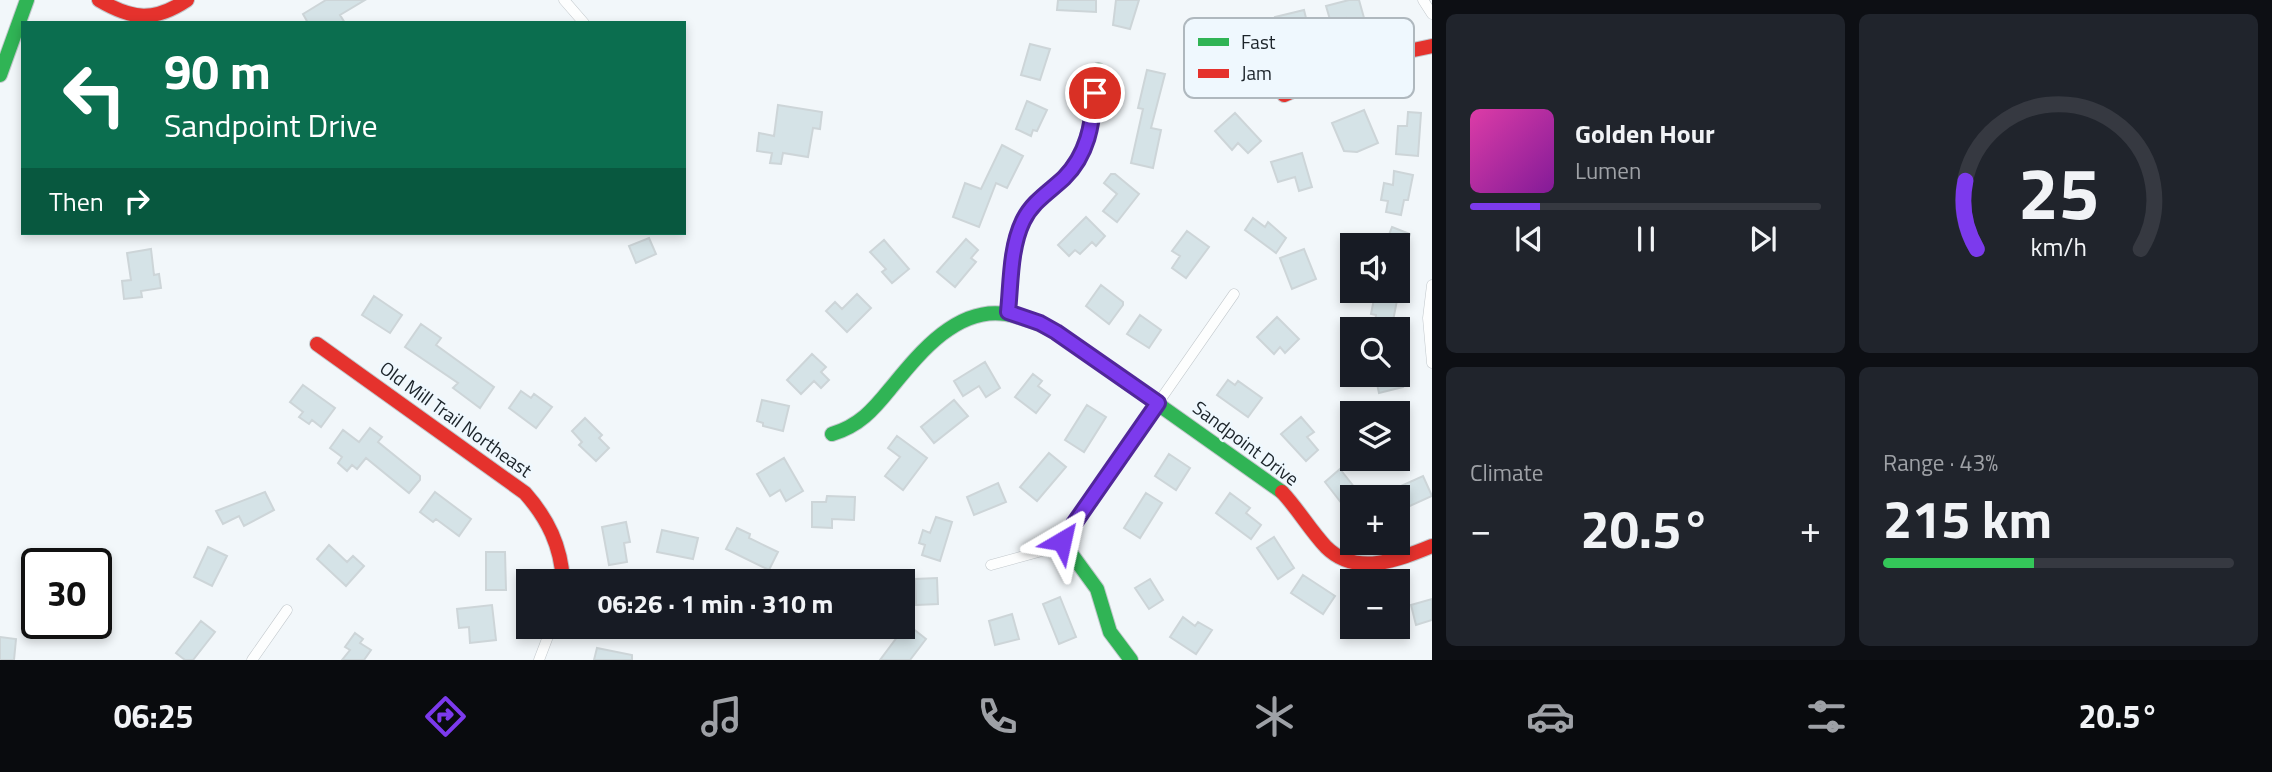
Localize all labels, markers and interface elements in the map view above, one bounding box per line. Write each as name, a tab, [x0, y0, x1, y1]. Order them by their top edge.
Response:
legend	[1184, 18, 1414, 98]
text: Fast	[1241, 27, 1276, 56]
text: 90 m	[164, 33, 271, 108]
icon: left	[49, 49, 140, 140]
text: Jam	[1241, 58, 1272, 87]
pin	[1065, 63, 1125, 123]
icon: arrive	[1076, 74, 1114, 112]
text: Sandpoint Drive	[164, 101, 378, 149]
text: Golden Hour	[1575, 114, 1715, 153]
text: 25	[2018, 138, 2099, 248]
text: Lumen	[1575, 153, 1641, 188]
text: Then	[49, 182, 104, 221]
icon: right	[118, 182, 156, 220]
icon: previous	[1510, 220, 1548, 258]
icon: pause	[1627, 220, 1665, 258]
icon: next	[1744, 220, 1782, 258]
text: km/h	[2030, 228, 2087, 266]
map controls	[1340, 233, 1410, 639]
button: sound	[1340, 233, 1410, 303]
button: search	[1340, 317, 1410, 387]
street label: Old Mill Trail Northeast	[374, 353, 539, 484]
street label: Sandpoint Drive	[1187, 393, 1306, 492]
button: layers	[1340, 401, 1410, 471]
text: Range · 43%	[1883, 445, 1998, 480]
text: Climate	[1470, 455, 1543, 490]
text: 215 km	[1883, 479, 2052, 558]
button: +	[1340, 485, 1410, 555]
text: 20.5°	[1581, 489, 1710, 568]
text: −	[1470, 500, 1491, 558]
text: +	[1800, 500, 1821, 558]
position arrow	[1025, 504, 1099, 578]
speed limit sign: 30	[21, 548, 112, 639]
button: −	[1340, 569, 1410, 639]
text: 06:26 · 1 min · 310 m	[598, 584, 833, 623]
text: 06:25	[114, 692, 194, 740]
icon: directions	[421, 692, 470, 741]
icon: music	[697, 692, 746, 741]
icon: phone	[973, 692, 1022, 741]
icon: climate	[1250, 692, 1299, 741]
icon: car	[1526, 692, 1575, 741]
icon: filters	[1802, 692, 1851, 741]
text: 20.5°	[2078, 692, 2158, 740]

